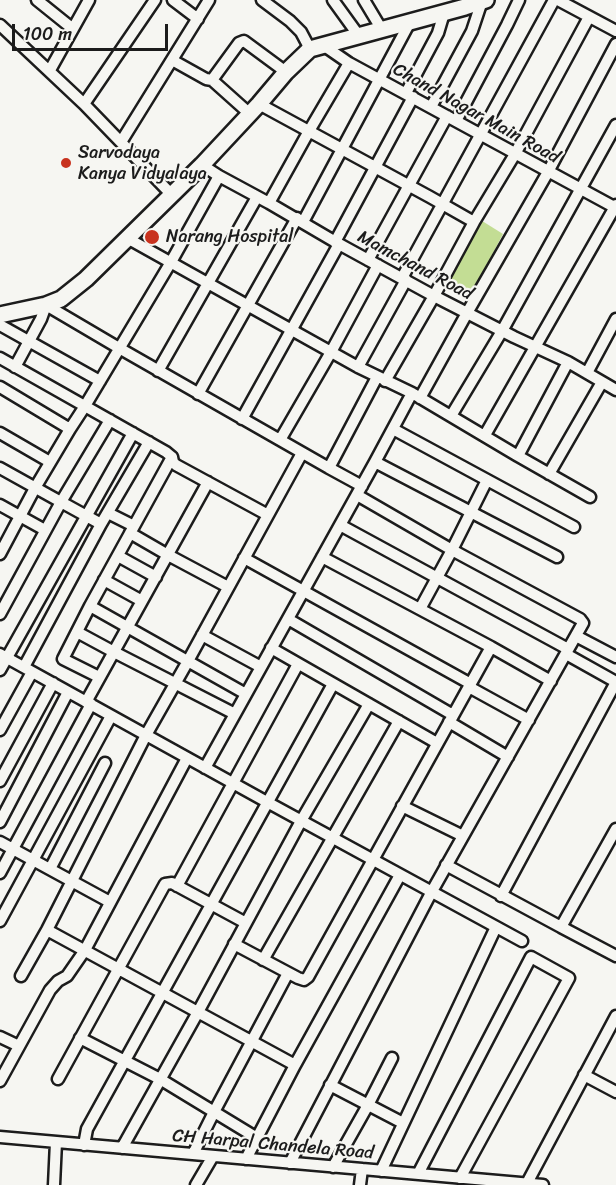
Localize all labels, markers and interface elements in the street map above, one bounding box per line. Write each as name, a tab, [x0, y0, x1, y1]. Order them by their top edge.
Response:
scale bar	[15, 12, 171, 50]
text: 100 m	[23, 18, 72, 50]
street label: Chand Nagar Main Road	[389, 59, 563, 169]
place label: Sarvodaya Kanya Vidyalaya	[78, 142, 207, 184]
marker: Sarvodaya Kanya Vidyalaya	[59, 156, 73, 170]
place label: Narang Hospital	[166, 226, 293, 248]
street label: Mamchand Road	[354, 227, 476, 305]
marker: Narang Hospital	[143, 228, 161, 246]
street label: CH Harpal Chandela Road	[172, 1125, 374, 1165]

